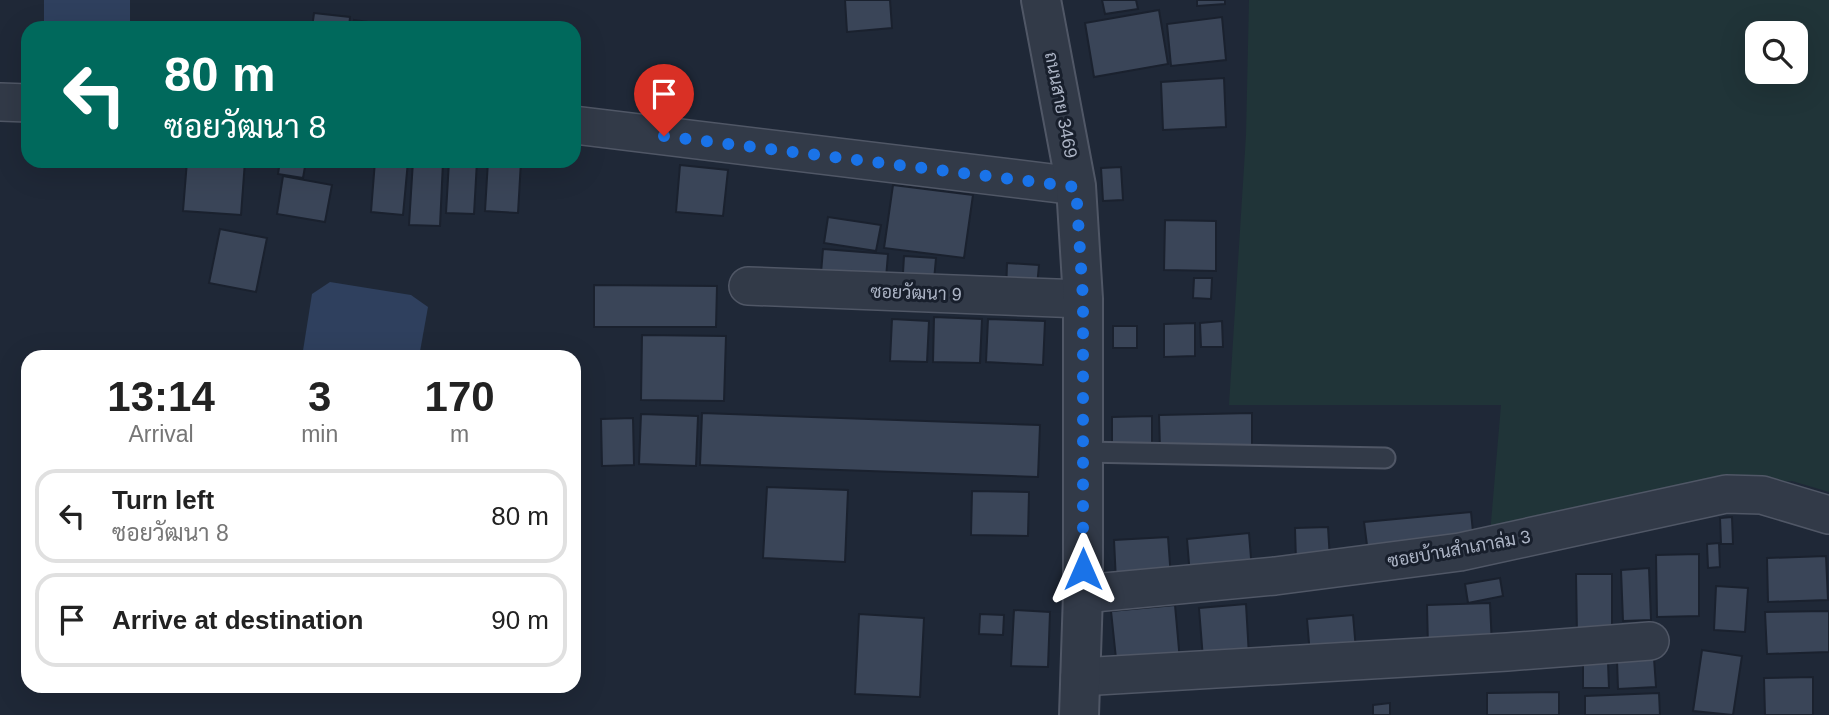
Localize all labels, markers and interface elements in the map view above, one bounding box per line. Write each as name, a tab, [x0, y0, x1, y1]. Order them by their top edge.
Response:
map controls	[1745, 21, 1808, 84]
button: search	[1745, 21, 1808, 84]
text: 80 m	[164, 47, 276, 101]
icon: left	[49, 49, 140, 140]
street label: ถนนสาย 3469	[1041, 50, 1081, 160]
pin	[634, 64, 694, 136]
icon: arrive	[645, 75, 683, 113]
text: ซอยวัฒนา 8	[164, 109, 326, 145]
street label: ซอยวัฒนา 9	[870, 280, 962, 305]
text: 13:14	[107, 373, 215, 420]
text: 3	[308, 373, 331, 420]
text: 170	[425, 373, 495, 420]
text: Arrival	[128, 421, 194, 447]
text: min	[301, 421, 338, 447]
text: m	[450, 421, 469, 447]
text: Turn left	[112, 485, 214, 515]
icon: left	[53, 497, 91, 535]
text: 80 m	[491, 501, 549, 531]
text: ซอยวัฒนา 8	[112, 520, 229, 546]
street label: ซอยบ้านสำเภาล่ม 3	[1386, 525, 1532, 571]
position arrow	[1046, 532, 1120, 606]
icon: arrive	[53, 601, 91, 639]
text: Arrive at destination	[112, 605, 363, 635]
text: 90 m	[491, 605, 549, 635]

